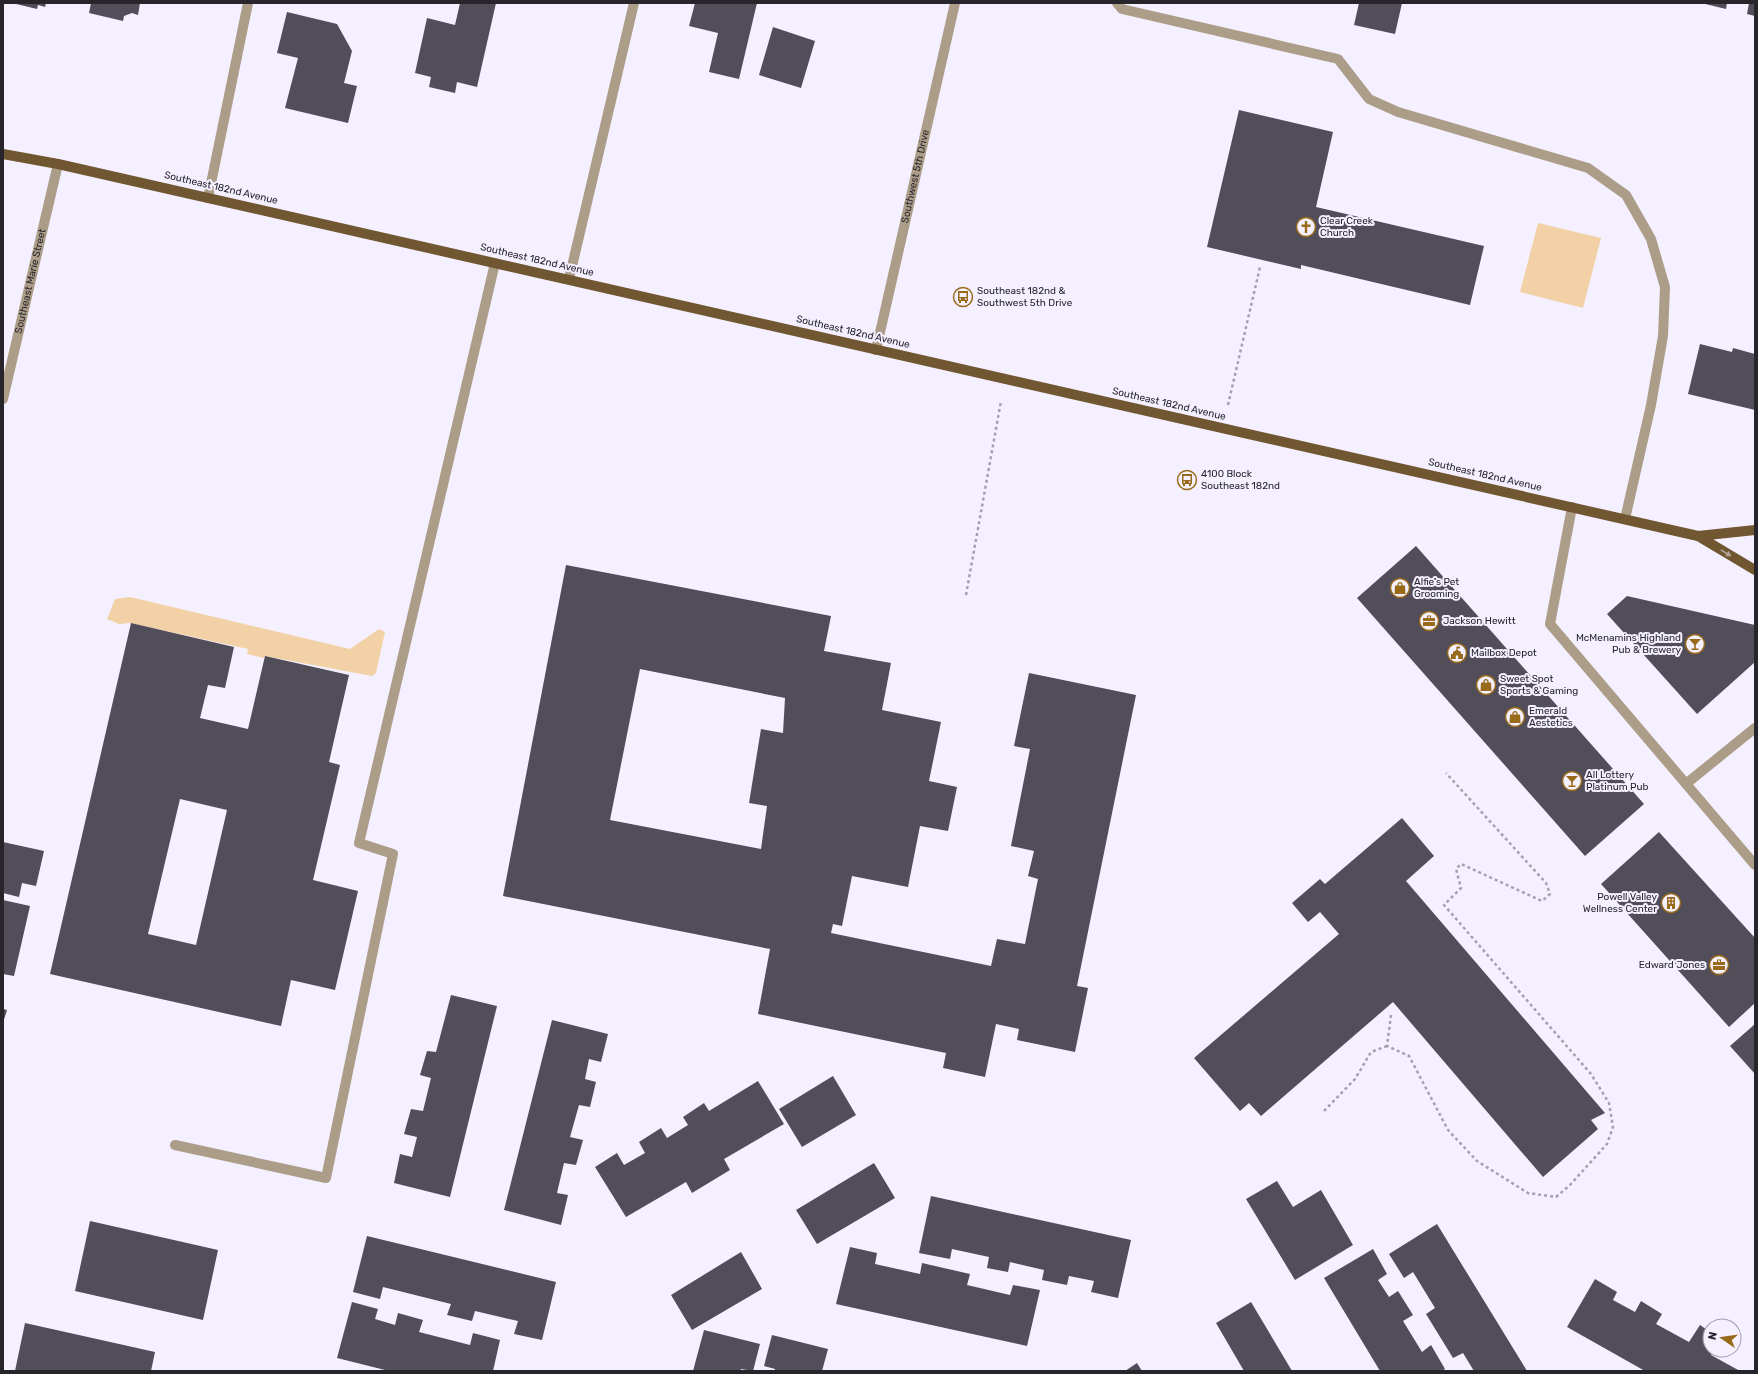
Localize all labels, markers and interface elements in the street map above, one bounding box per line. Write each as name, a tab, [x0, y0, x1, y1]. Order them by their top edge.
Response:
street label: Southwest 5th Drive	[899, 128, 932, 224]
street label: Southeast 182nd Avenue	[163, 169, 279, 207]
place label: Clear Creek Church	[1320, 215, 1374, 239]
church icon: Clear Creek Church	[1295, 216, 1317, 238]
street label: Southeast Marie Street	[12, 227, 49, 335]
street label: Southeast 182nd Avenue	[479, 241, 595, 279]
place label: Southeast 182nd & Southwest 5th Drive	[977, 285, 1073, 309]
bus stop icon: Southeast 182nd & Southwest 5th Drive	[952, 286, 974, 308]
street label: Southeast 182nd Avenue	[795, 313, 911, 351]
street label: Southeast 182nd Avenue	[1111, 385, 1227, 423]
street label: Southeast 182nd Avenue	[1427, 456, 1543, 494]
place label: 4100 Block Southeast 182nd	[1201, 468, 1280, 492]
bus stop icon: 4100 Block Southeast 182nd	[1176, 469, 1198, 491]
one-way arrow	[1721, 549, 1731, 557]
place label: Alfie's Pet Grooming	[1414, 576, 1459, 600]
shop icon: Alfie's Pet Grooming	[1389, 577, 1411, 599]
office icon: Jackson Hewitt	[1418, 610, 1440, 632]
place label: Jackson Hewitt	[1443, 615, 1516, 627]
place label: McMenamins Highland Pub & Brewery	[1576, 632, 1681, 656]
bar icon: McMenamins Highland Pub & Brewery	[1684, 633, 1706, 655]
public building icon: Mailbox Depot	[1446, 642, 1468, 664]
place label: Mailbox Depot	[1471, 647, 1537, 659]
place label: Sweet Spot Sports & Gaming	[1500, 673, 1578, 697]
shop icon: Sweet Spot Sports & Gaming	[1475, 674, 1497, 696]
place label: Emerald Aestetics	[1529, 705, 1573, 729]
shop icon: Emerald Aestetics	[1504, 706, 1526, 728]
place label: All Lottery Platinum Pub	[1586, 769, 1649, 793]
bar icon: All Lottery Platinum Pub	[1561, 770, 1583, 792]
place label: Powell Valley Wellness Center	[1583, 891, 1657, 915]
building icon: Powell Valley Wellness Center	[1660, 892, 1682, 914]
office icon: Edward Jones	[1708, 954, 1730, 976]
place label: Edward Jones	[1639, 959, 1705, 971]
north arrow	[1702, 1318, 1742, 1358]
text: N	[1706, 1330, 1720, 1341]

